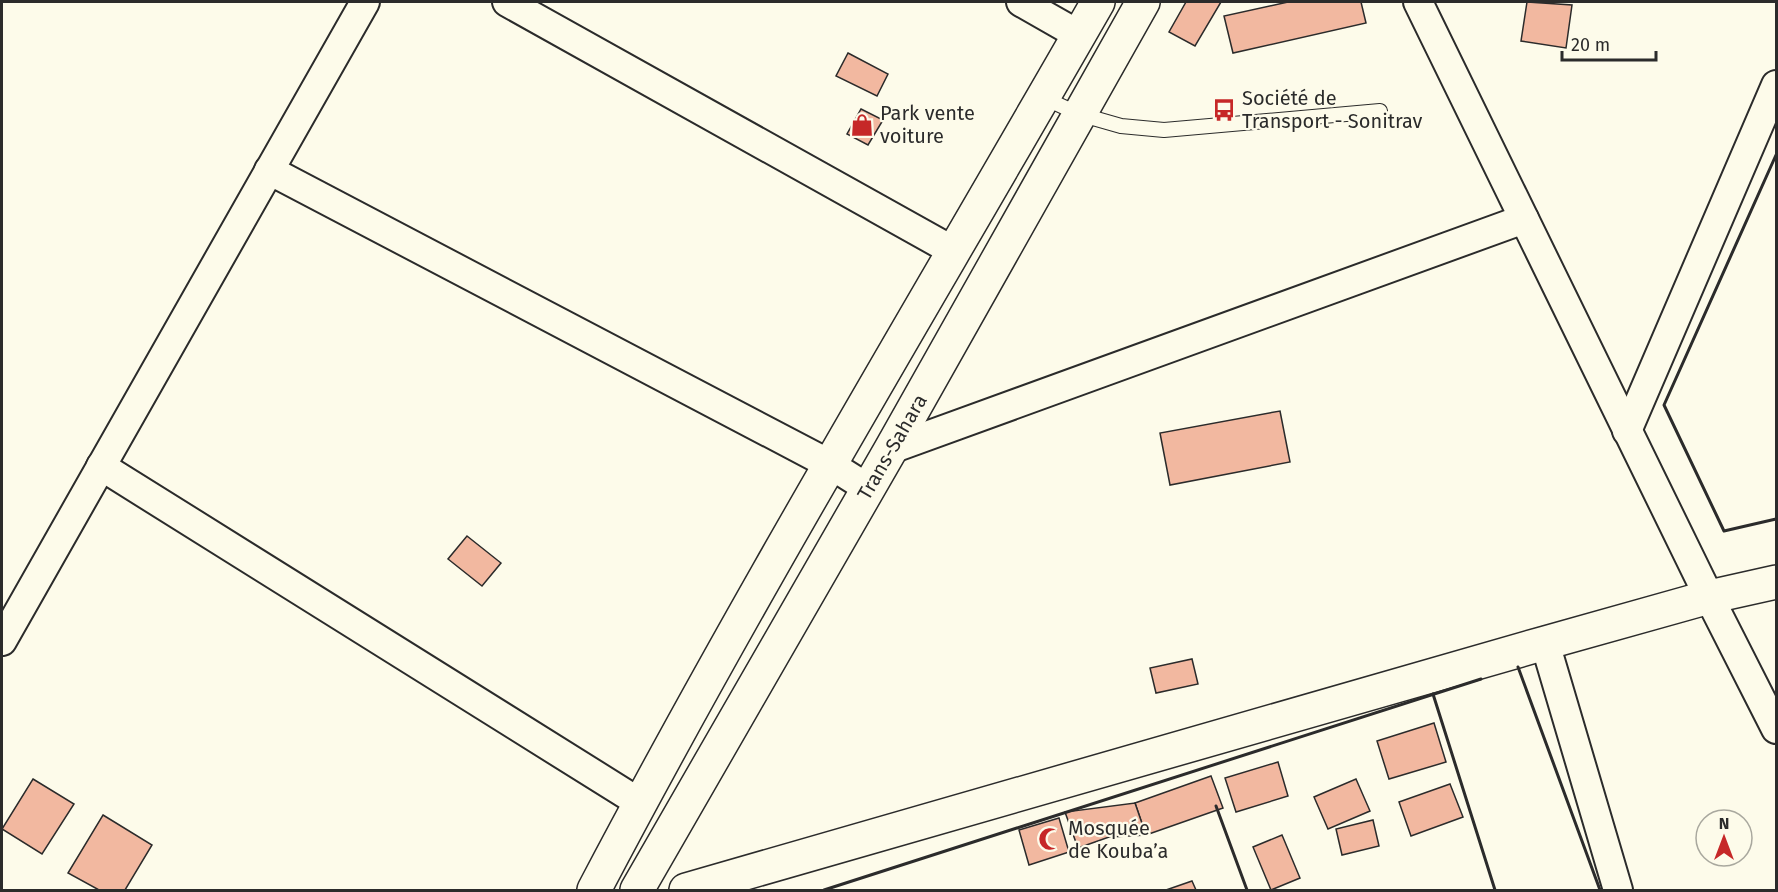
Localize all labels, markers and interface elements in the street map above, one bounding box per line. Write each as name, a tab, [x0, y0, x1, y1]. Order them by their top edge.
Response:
scale bar	[1562, 24, 1656, 62]
text: 20 m	[1571, 34, 1610, 56]
place label: Société de Transport - Sonitrav	[1242, 86, 1423, 133]
bus stop icon: Société de Transport - Sonitrav	[1211, 97, 1237, 123]
place label: Park vente voiture	[880, 101, 975, 148]
shop icon: Park vente voiture	[849, 112, 875, 138]
street label: Trans-Sahara	[852, 390, 932, 504]
north arrow	[1694, 808, 1754, 868]
text: N	[1719, 814, 1729, 833]
place label: Mosquée de Kouba’a	[1068, 816, 1168, 863]
mosque icon: Mosquée de Kouba’a	[1037, 826, 1063, 852]

